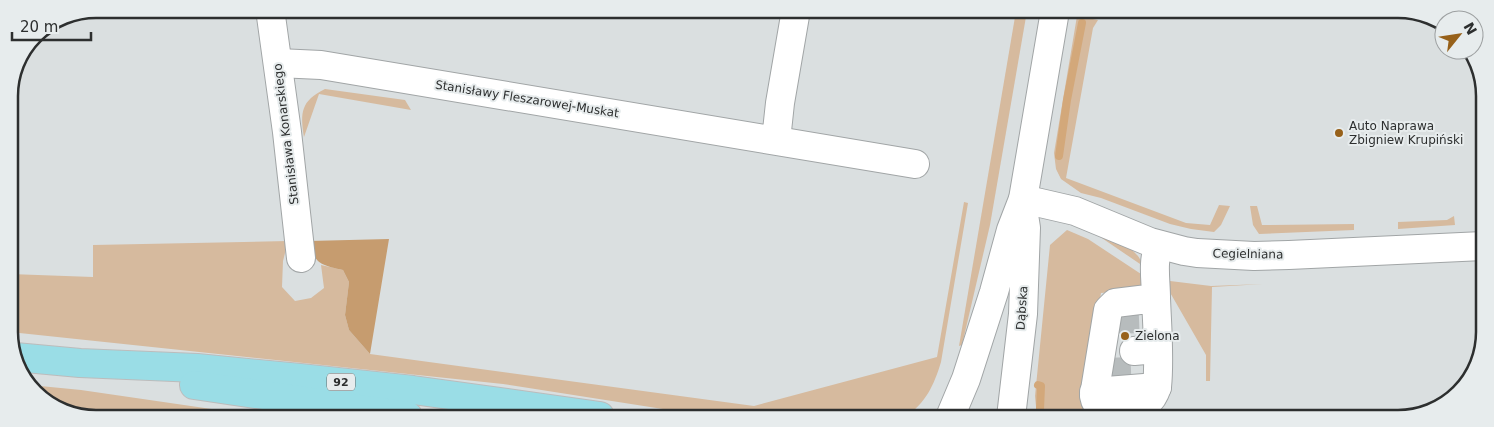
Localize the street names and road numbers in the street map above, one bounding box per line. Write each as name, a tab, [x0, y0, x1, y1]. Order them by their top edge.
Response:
street label: Stanisława Konarskiego	[270, 63, 302, 205]
street label: Stanisławy Fleszarowej-Muskat	[434, 78, 620, 120]
street label: Cegielniana	[1213, 246, 1283, 262]
street label: Dąbska	[1013, 285, 1031, 331]
road number: 92	[327, 374, 355, 391]

